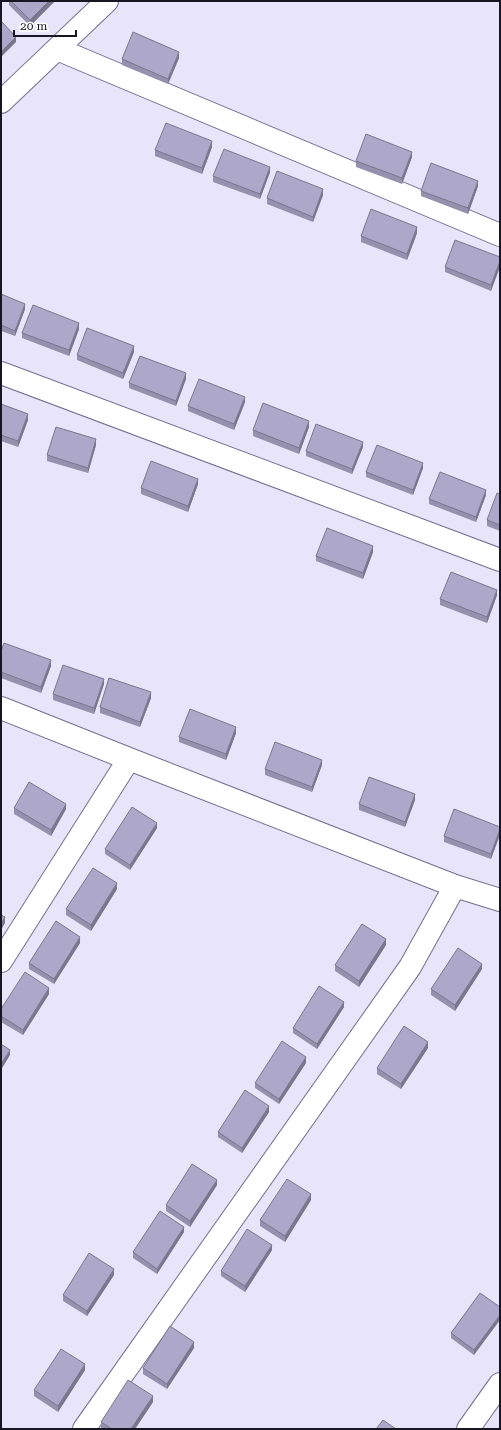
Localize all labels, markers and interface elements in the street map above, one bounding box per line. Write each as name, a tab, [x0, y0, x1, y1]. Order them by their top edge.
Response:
scale bar	[14, 12, 76, 38]
text: 20 m	[20, 19, 47, 33]

